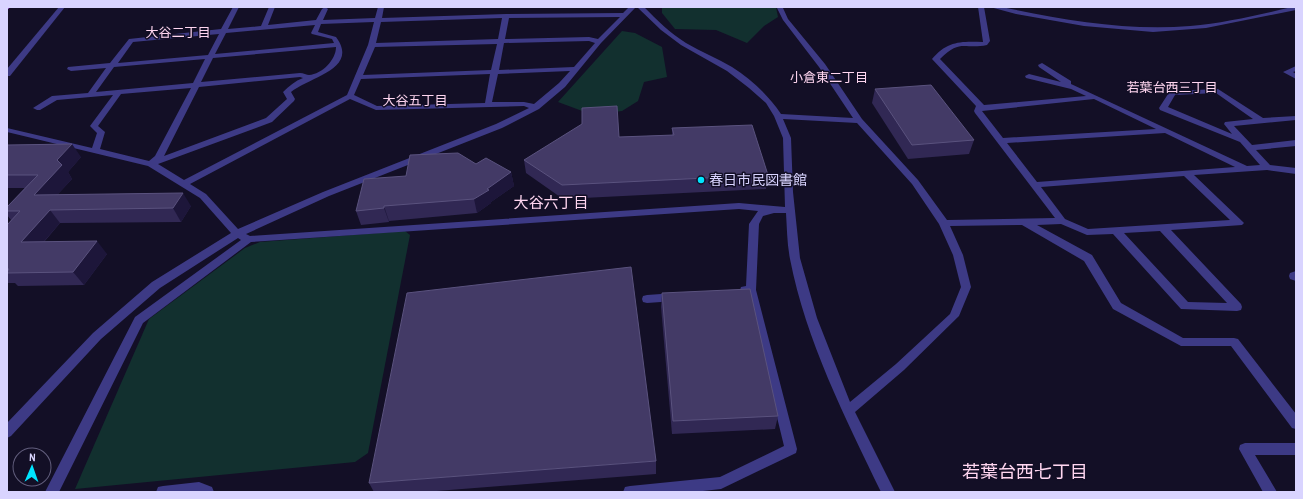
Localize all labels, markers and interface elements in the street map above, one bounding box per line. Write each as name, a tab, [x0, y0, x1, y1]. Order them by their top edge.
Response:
district label: 大谷二丁目	[145, 24, 211, 41]
district label: 小倉東二丁目	[790, 69, 868, 86]
district label: 若葉台西三丁目	[1126, 79, 1218, 96]
district label: 大谷五丁目	[382, 92, 448, 109]
place label: 春日市民図書館	[709, 171, 807, 189]
marker: 春日市民図書館	[696, 175, 706, 185]
district label: 大谷六丁目	[513, 192, 589, 213]
north arrow	[12, 447, 52, 487]
text: N	[29, 450, 36, 464]
district label: 若葉台西七丁目	[962, 459, 1088, 484]

